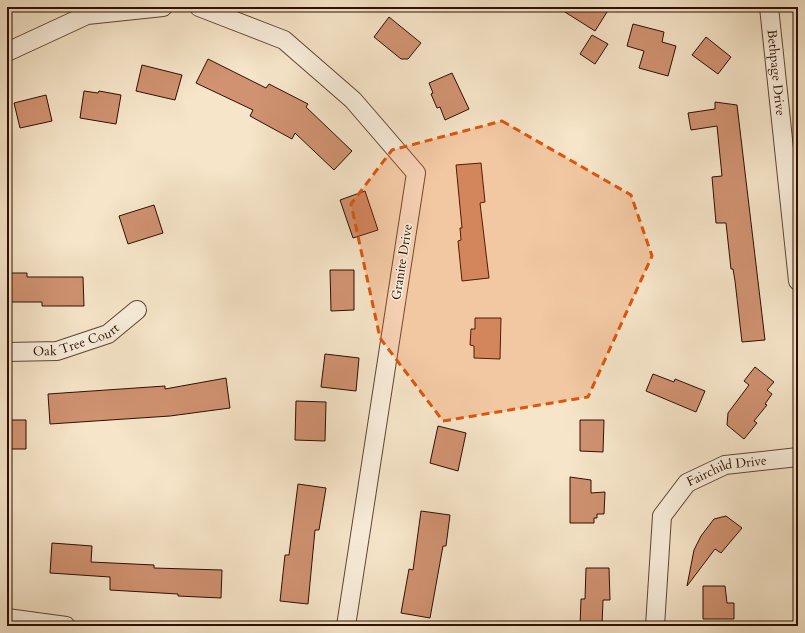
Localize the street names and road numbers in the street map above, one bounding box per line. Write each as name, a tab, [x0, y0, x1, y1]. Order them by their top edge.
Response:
street label: Bethpage Drive	[762, 29, 789, 117]
street label: Granite Drive	[387, 223, 417, 301]
street label: Oak Tree Court	[33, 319, 123, 360]
street label: Fairchild Drive	[684, 451, 768, 491]

